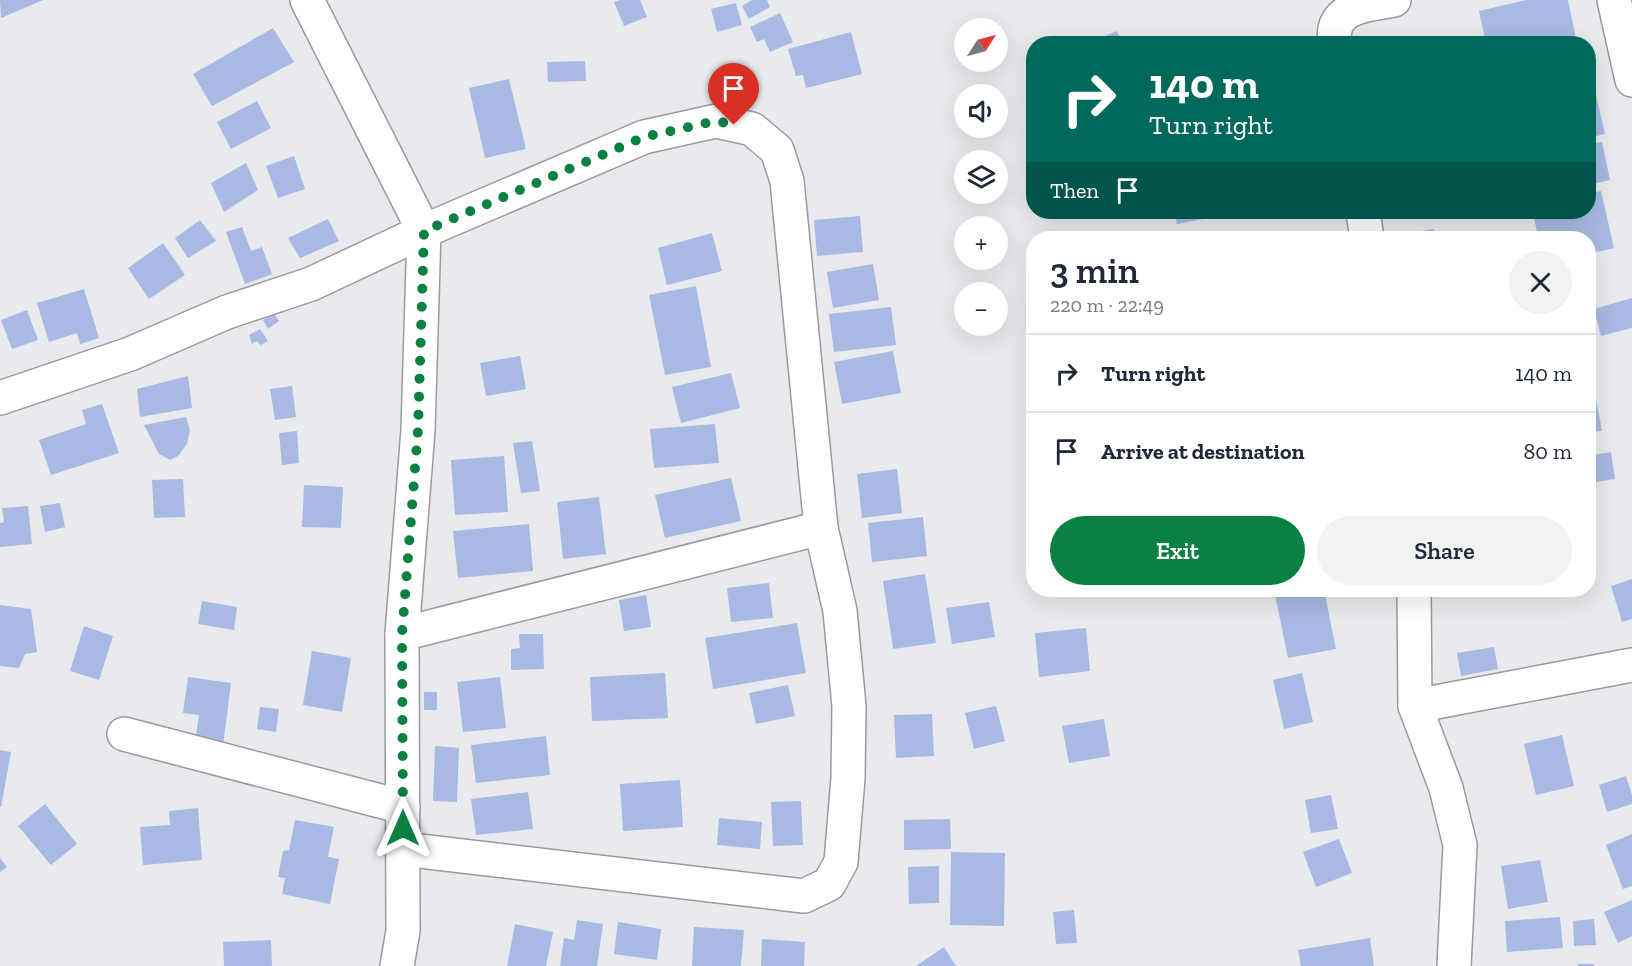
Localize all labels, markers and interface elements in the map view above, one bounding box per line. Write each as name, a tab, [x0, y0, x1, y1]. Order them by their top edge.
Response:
north arrow	[954, 18, 1008, 72]
map controls	[954, 18, 1008, 336]
text: 140 m	[1149, 58, 1259, 109]
icon: right	[1050, 60, 1128, 138]
pin	[708, 63, 759, 125]
icon: arrive	[717, 72, 750, 105]
button: sound	[954, 84, 1008, 138]
text: Turn right	[1149, 109, 1273, 141]
button: layers	[954, 150, 1008, 204]
icon: arrive	[1111, 174, 1144, 207]
text: Then	[1050, 177, 1099, 204]
button: +	[954, 216, 1008, 270]
text: 3 min	[1050, 249, 1139, 292]
button: close	[1509, 251, 1572, 314]
button: −	[954, 282, 1008, 336]
text: 220 m · 22:49	[1050, 293, 1164, 317]
icon: right	[1050, 357, 1083, 390]
text: Turn right	[1101, 360, 1205, 387]
text: 140 m	[1515, 360, 1572, 387]
icon: arrive	[1050, 435, 1083, 468]
text: Arrive at destination	[1101, 438, 1304, 465]
text: 80 m	[1524, 438, 1572, 465]
button: Exit	[1050, 516, 1305, 585]
button: Share	[1317, 516, 1572, 585]
position arrow	[371, 796, 435, 860]

